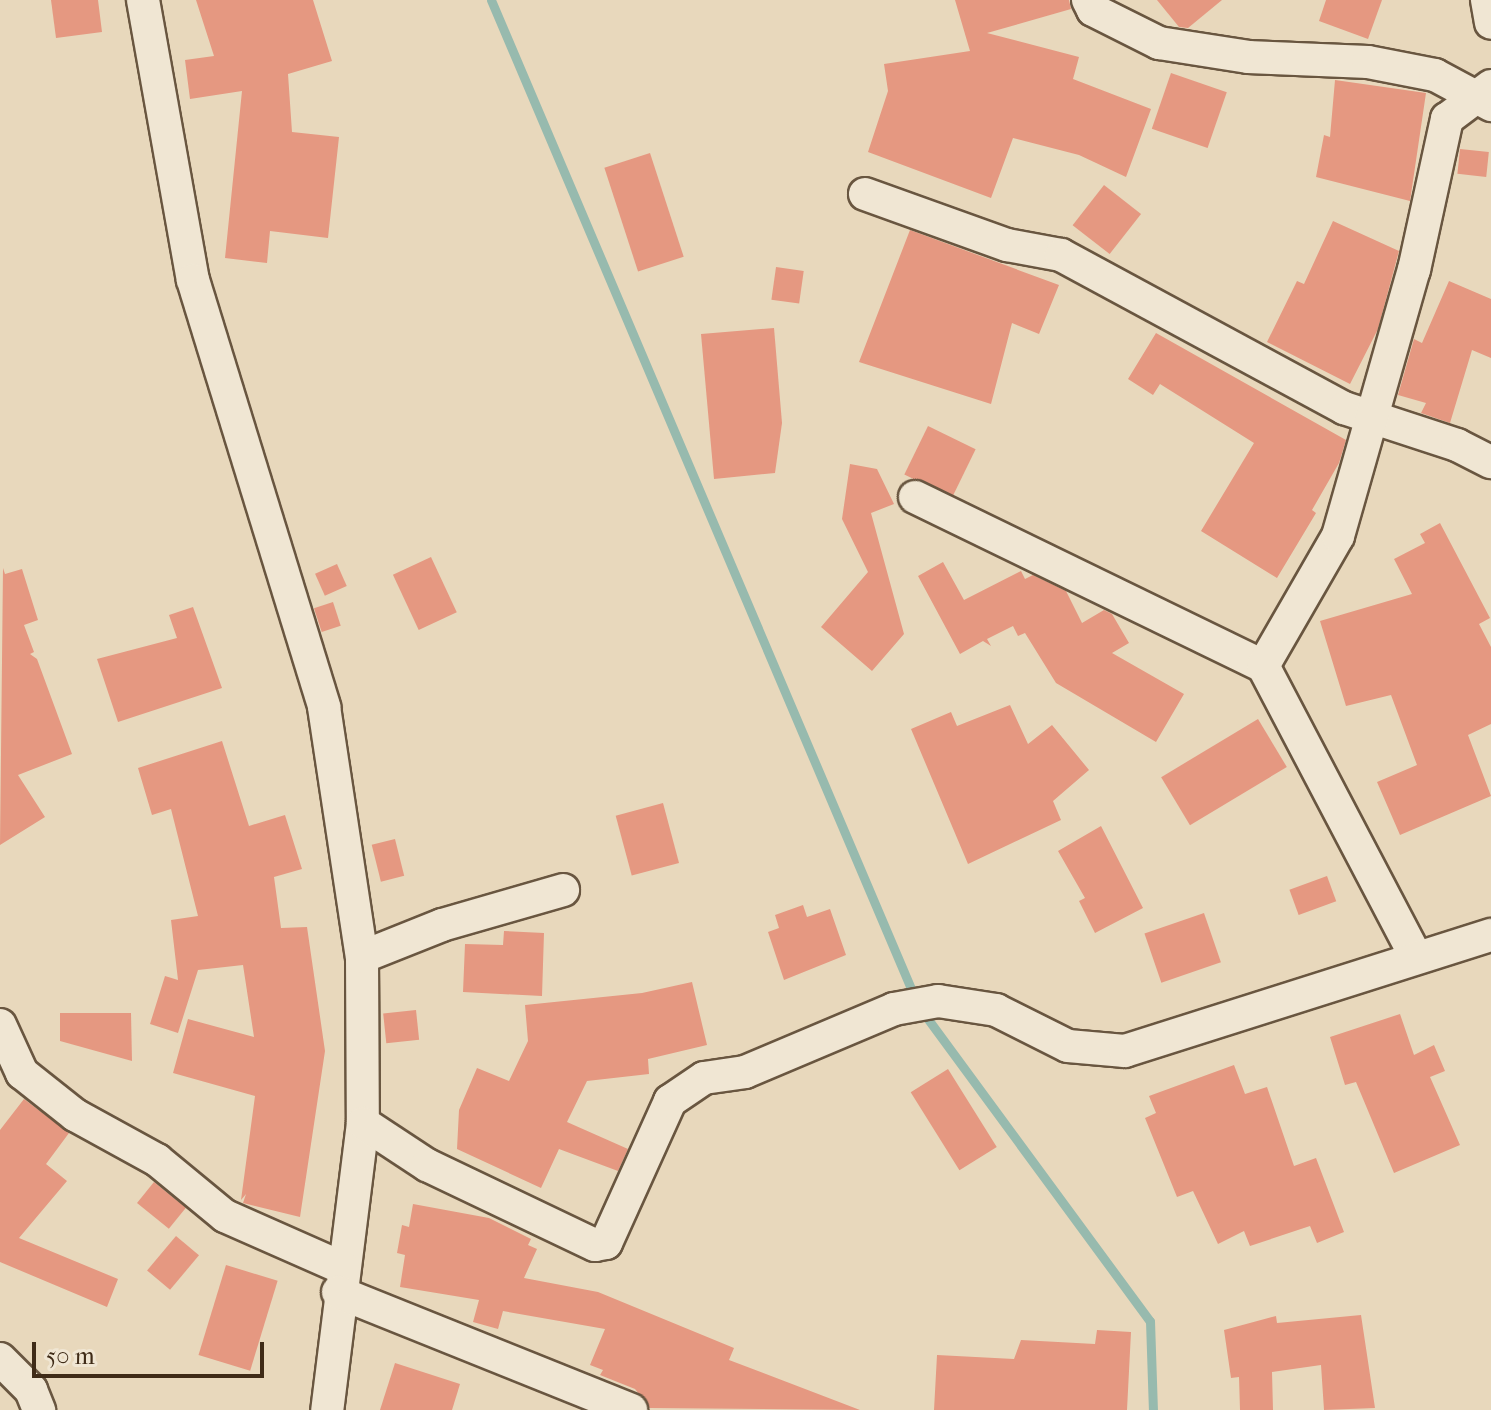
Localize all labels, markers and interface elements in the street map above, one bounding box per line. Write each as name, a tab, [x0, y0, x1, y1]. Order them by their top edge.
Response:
scale bar	[36, 1326, 268, 1376]
text: 50 m	[46, 1342, 95, 1370]

